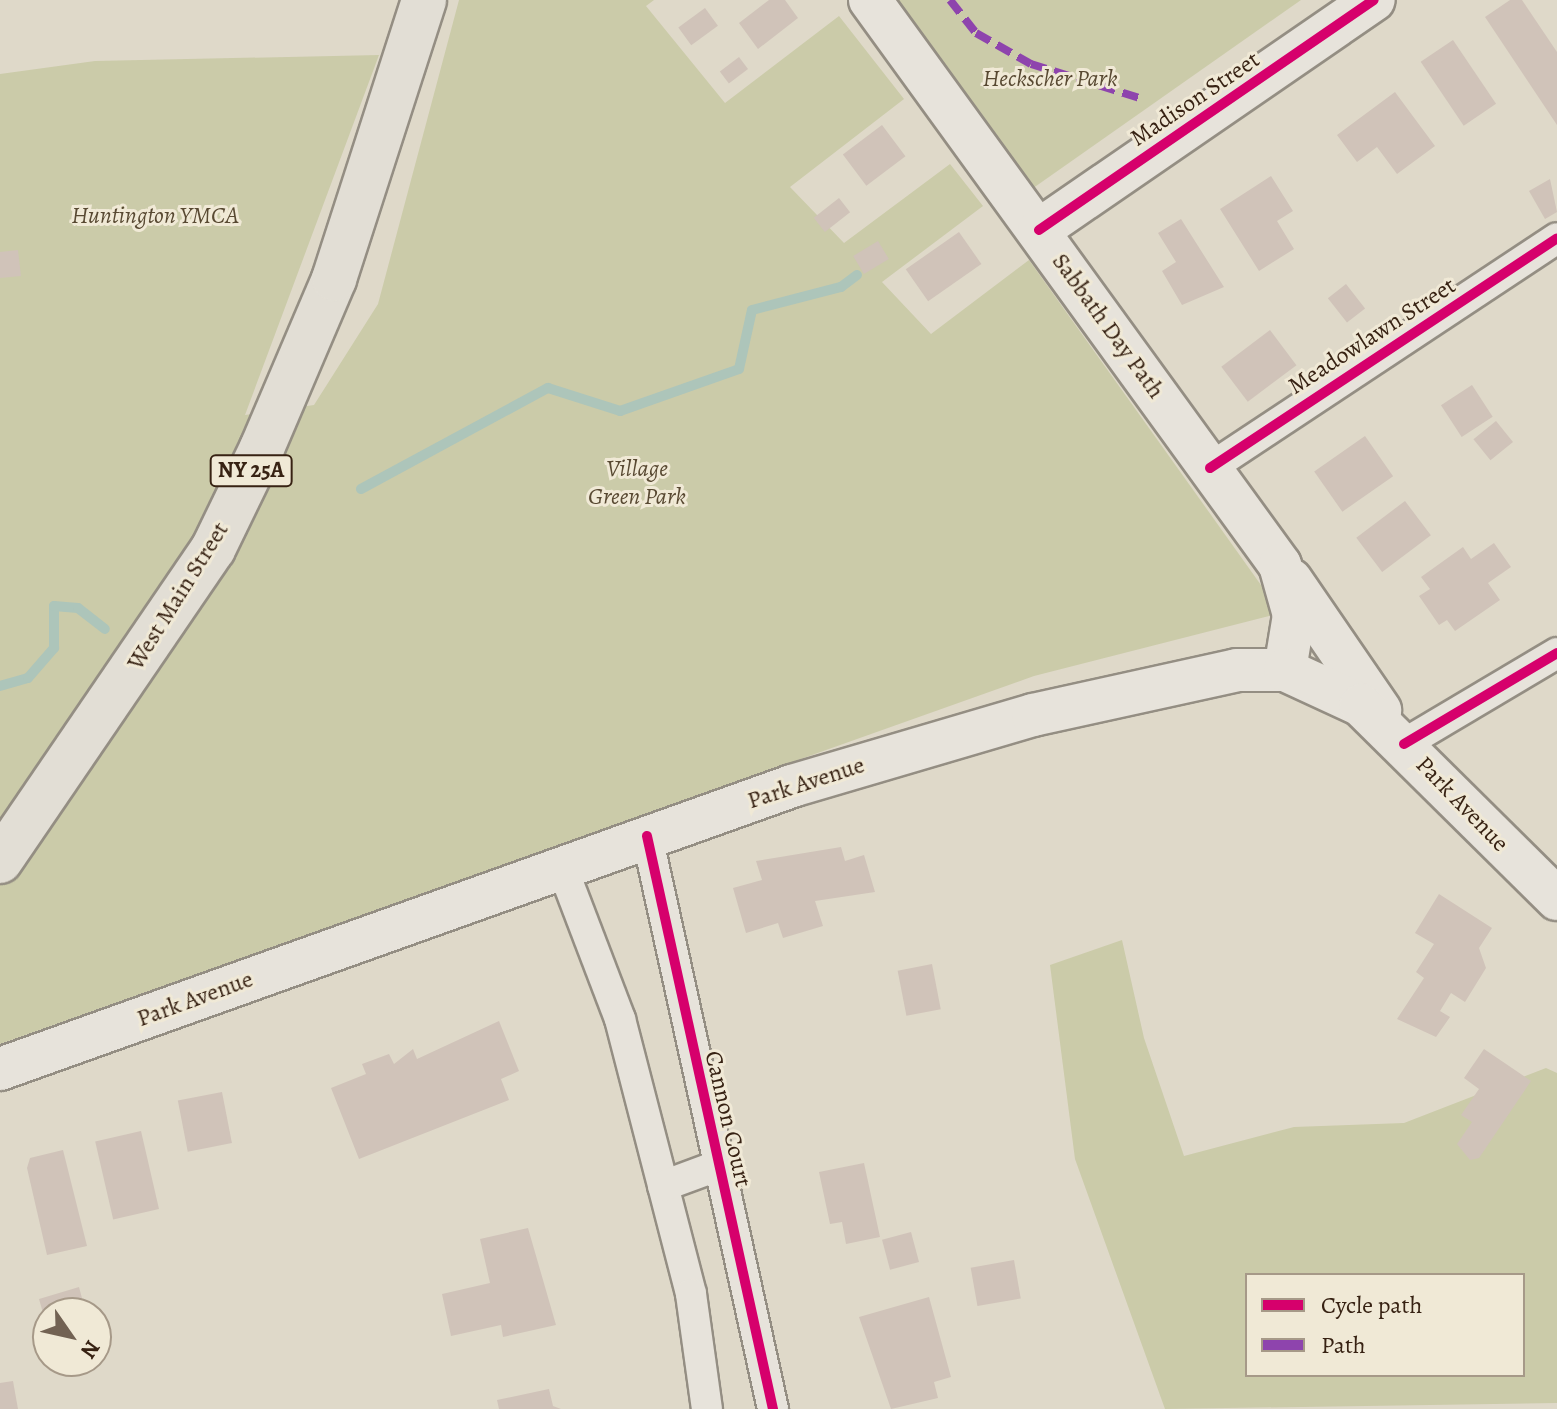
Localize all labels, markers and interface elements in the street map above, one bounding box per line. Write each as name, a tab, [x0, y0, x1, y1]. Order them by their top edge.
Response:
street label: Madison Street	[1125, 45, 1265, 153]
park label: Heckscher Park	[982, 65, 1118, 93]
park label: Huntington YMCA	[71, 202, 239, 230]
street label: Sabbath Day Path	[1046, 248, 1170, 404]
street label: Meadowlawn Street	[1283, 271, 1461, 401]
road number: NY 25A	[209, 453, 293, 489]
park label: Village Green Park	[588, 455, 686, 511]
street label: West Main Street	[121, 517, 235, 675]
street label: Park Avenue	[1410, 750, 1514, 858]
street label: Park Avenue	[744, 751, 868, 815]
street label: Park Avenue	[133, 965, 257, 1033]
street label: Cannon Court	[698, 1048, 758, 1190]
legend	[1245, 1273, 1525, 1377]
text: Cycle path	[1321, 1289, 1422, 1321]
north arrow	[32, 1297, 112, 1377]
text: Path	[1321, 1329, 1366, 1361]
text: N	[73, 1334, 107, 1364]

